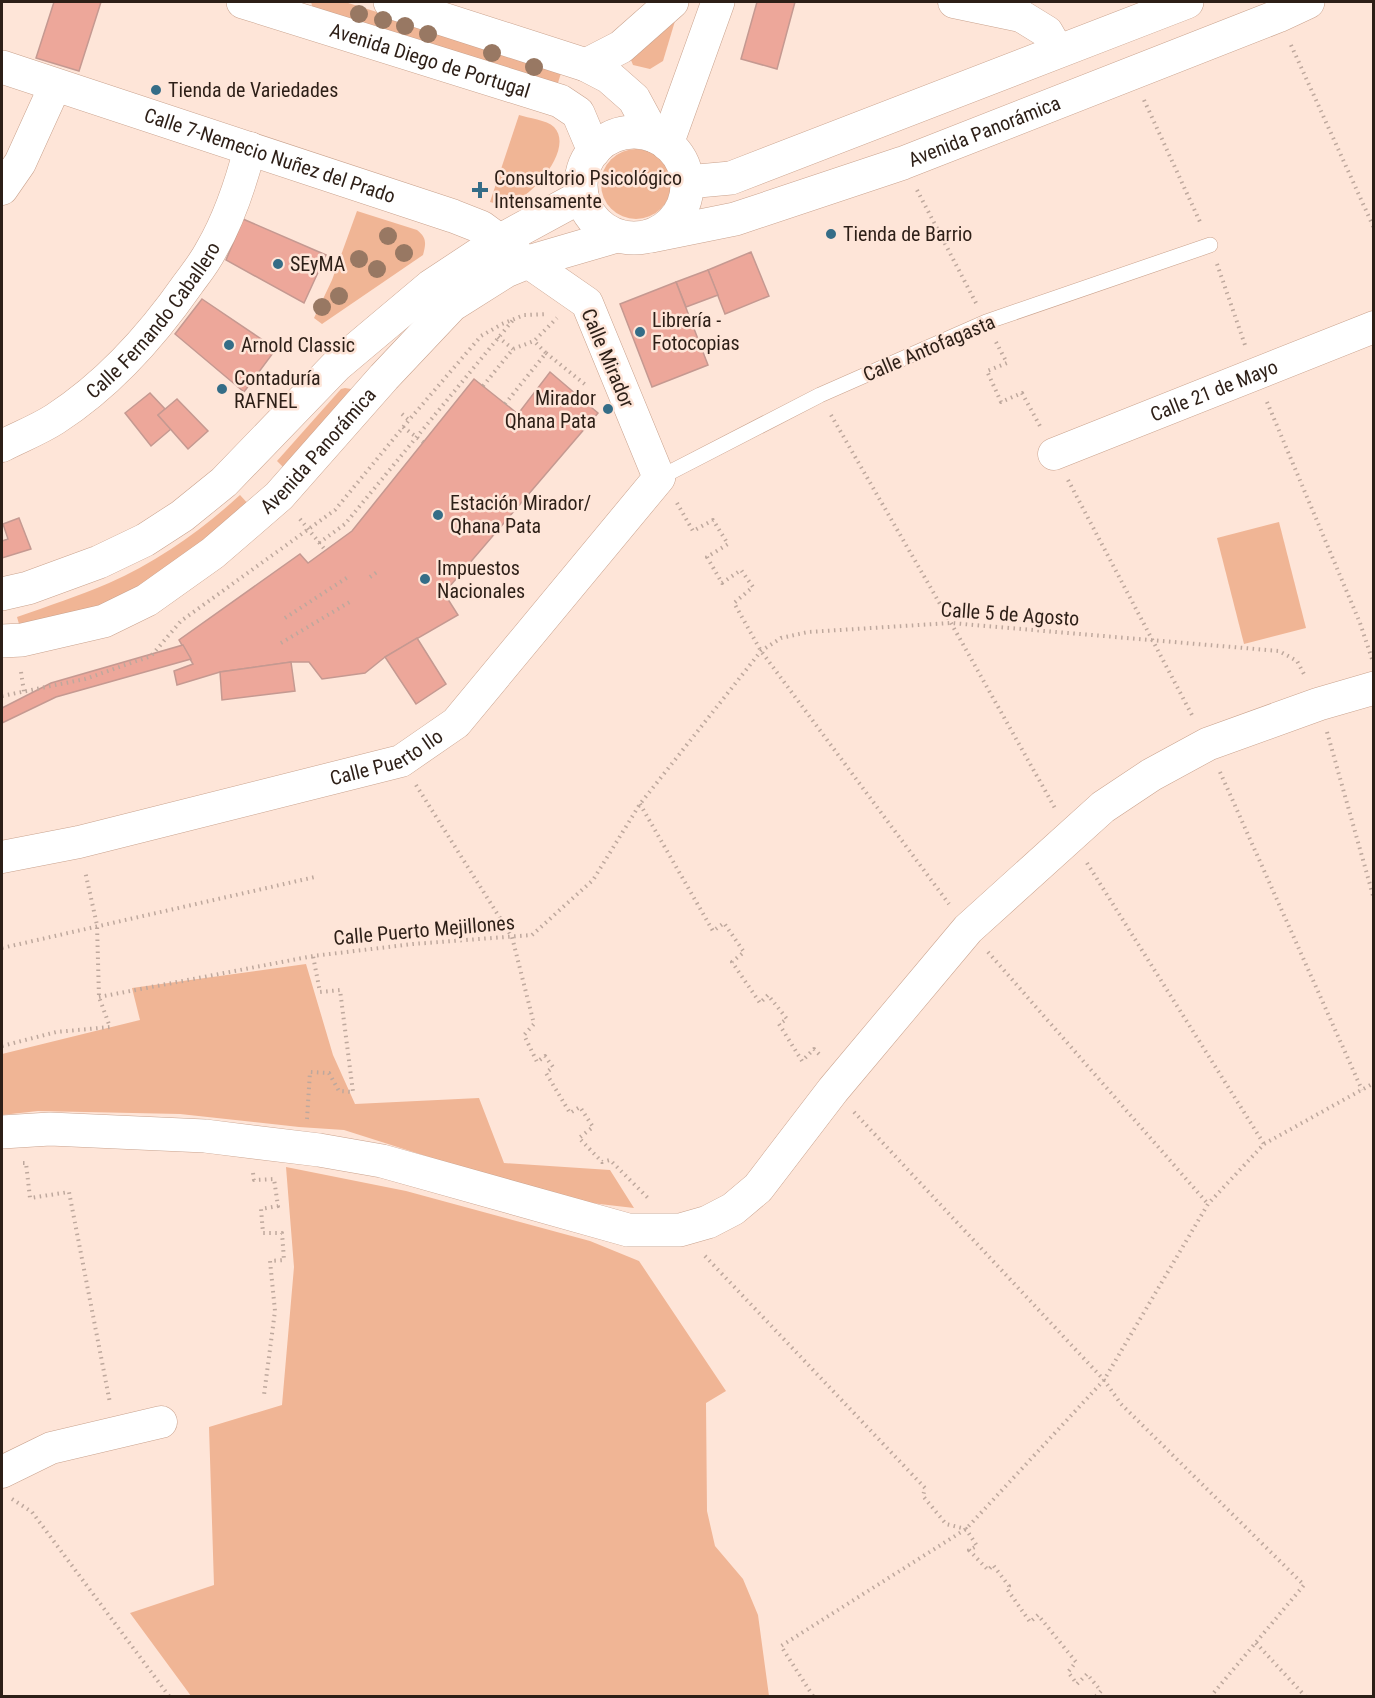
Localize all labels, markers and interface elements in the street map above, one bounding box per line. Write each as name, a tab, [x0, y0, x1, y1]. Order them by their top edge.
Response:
street label: Avenida Diego de Portugal	[327, 18, 533, 103]
place label: Tienda de Variedades	[168, 78, 338, 102]
marker: Tienda de Variedades	[149, 83, 163, 97]
street label: Avenida Panorámica	[905, 91, 1064, 172]
street label: Calle 7-Nemecio Nuñez del Prado	[141, 103, 398, 208]
place label: Consultorio Psicológico Intensamente	[494, 166, 682, 213]
marker: Consultorio Psicológico Intensamente	[471, 181, 489, 199]
place label: Tienda de Barrio	[843, 222, 972, 246]
marker: Tienda de Barrio	[824, 227, 838, 241]
street label: Calle Fernando Caballero	[81, 238, 225, 404]
place label: SEyMA	[290, 252, 346, 276]
marker: SEyMA	[271, 257, 285, 271]
street label: Calle Mirador	[576, 305, 640, 411]
place label: Librería - Fotocopias	[652, 308, 740, 355]
street label: Calle Antofagasta	[859, 309, 999, 387]
marker: Librería - Fotocopias	[633, 325, 647, 339]
place label: Arnold Classic	[241, 333, 355, 357]
marker: Arnold Classic	[222, 338, 236, 352]
street label: Calle 21 de Mayo	[1147, 354, 1281, 427]
place label: Contaduría RAFNEL	[234, 366, 321, 413]
marker: Contaduría RAFNEL	[215, 382, 229, 396]
street label: Avenida Panorámica	[255, 383, 381, 519]
place label: Mirador Qhana Pata	[505, 386, 596, 433]
marker: Mirador Qhana Pata	[601, 402, 615, 416]
place label: Estación Mirador/ Qhana Pata	[450, 491, 591, 538]
marker: Estación Mirador/ Qhana Pata	[431, 508, 445, 522]
place label: Impuestos Nacionales	[437, 556, 525, 603]
marker: Impuestos Nacionales	[418, 572, 432, 586]
street label: Calle 5 de Agosto	[940, 597, 1080, 631]
street label: Calle Puerto Ilo	[327, 724, 447, 790]
street label: Calle Puerto Mejillones	[332, 910, 516, 950]

